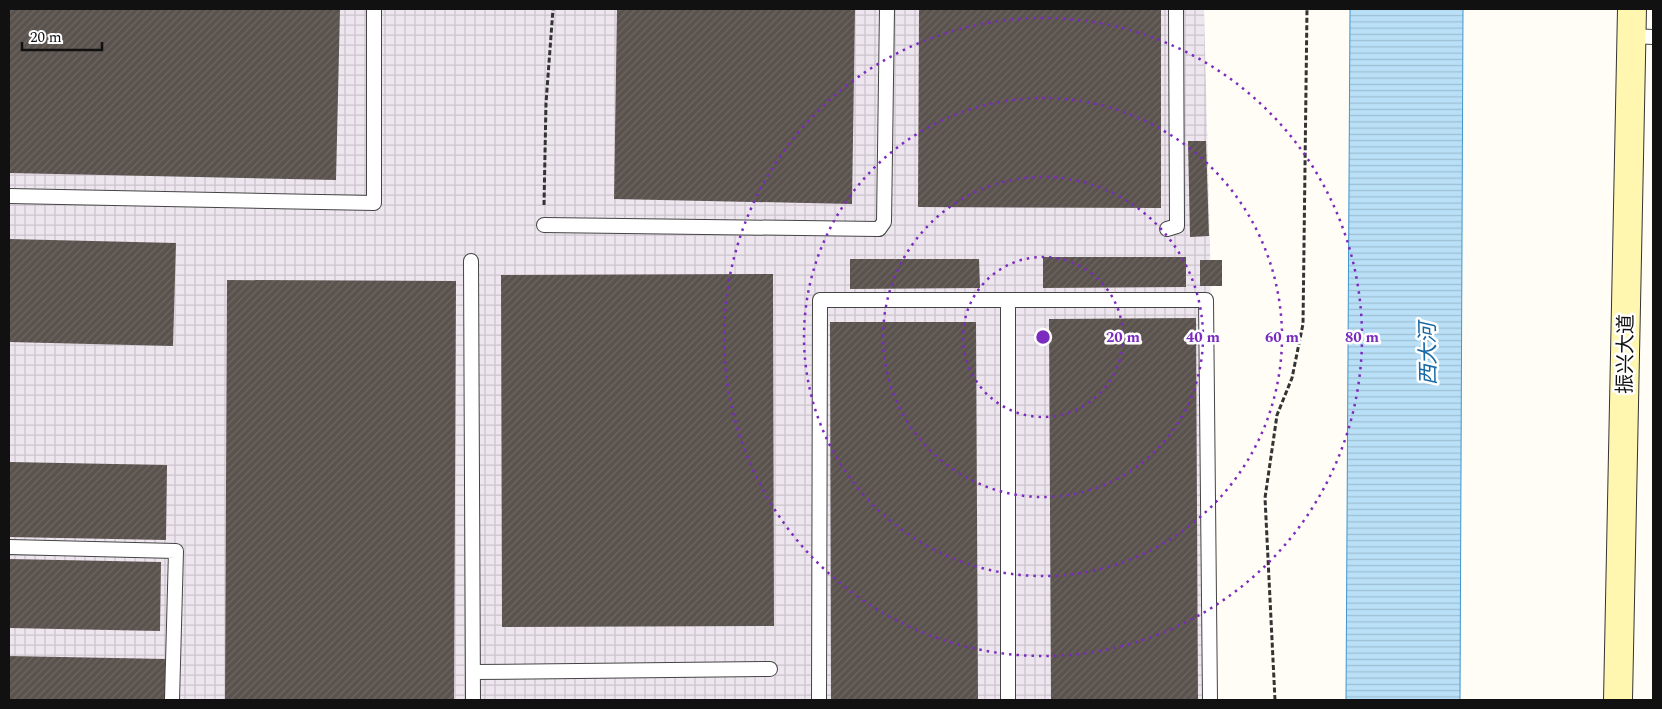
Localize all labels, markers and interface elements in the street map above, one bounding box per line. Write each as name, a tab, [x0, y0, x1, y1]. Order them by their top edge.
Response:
scale bar	[22, 20, 102, 52]
text: 20 m	[30, 26, 62, 49]
street label: 振兴大道	[1610, 314, 1642, 394]
water label: 西大河	[1412, 318, 1446, 386]
text: 20 m	[1106, 326, 1141, 349]
text: 40 m	[1186, 326, 1221, 349]
text: 60 m	[1265, 326, 1300, 349]
text: 80 m	[1345, 326, 1380, 349]
centre of rings	[1034, 328, 1052, 346]

